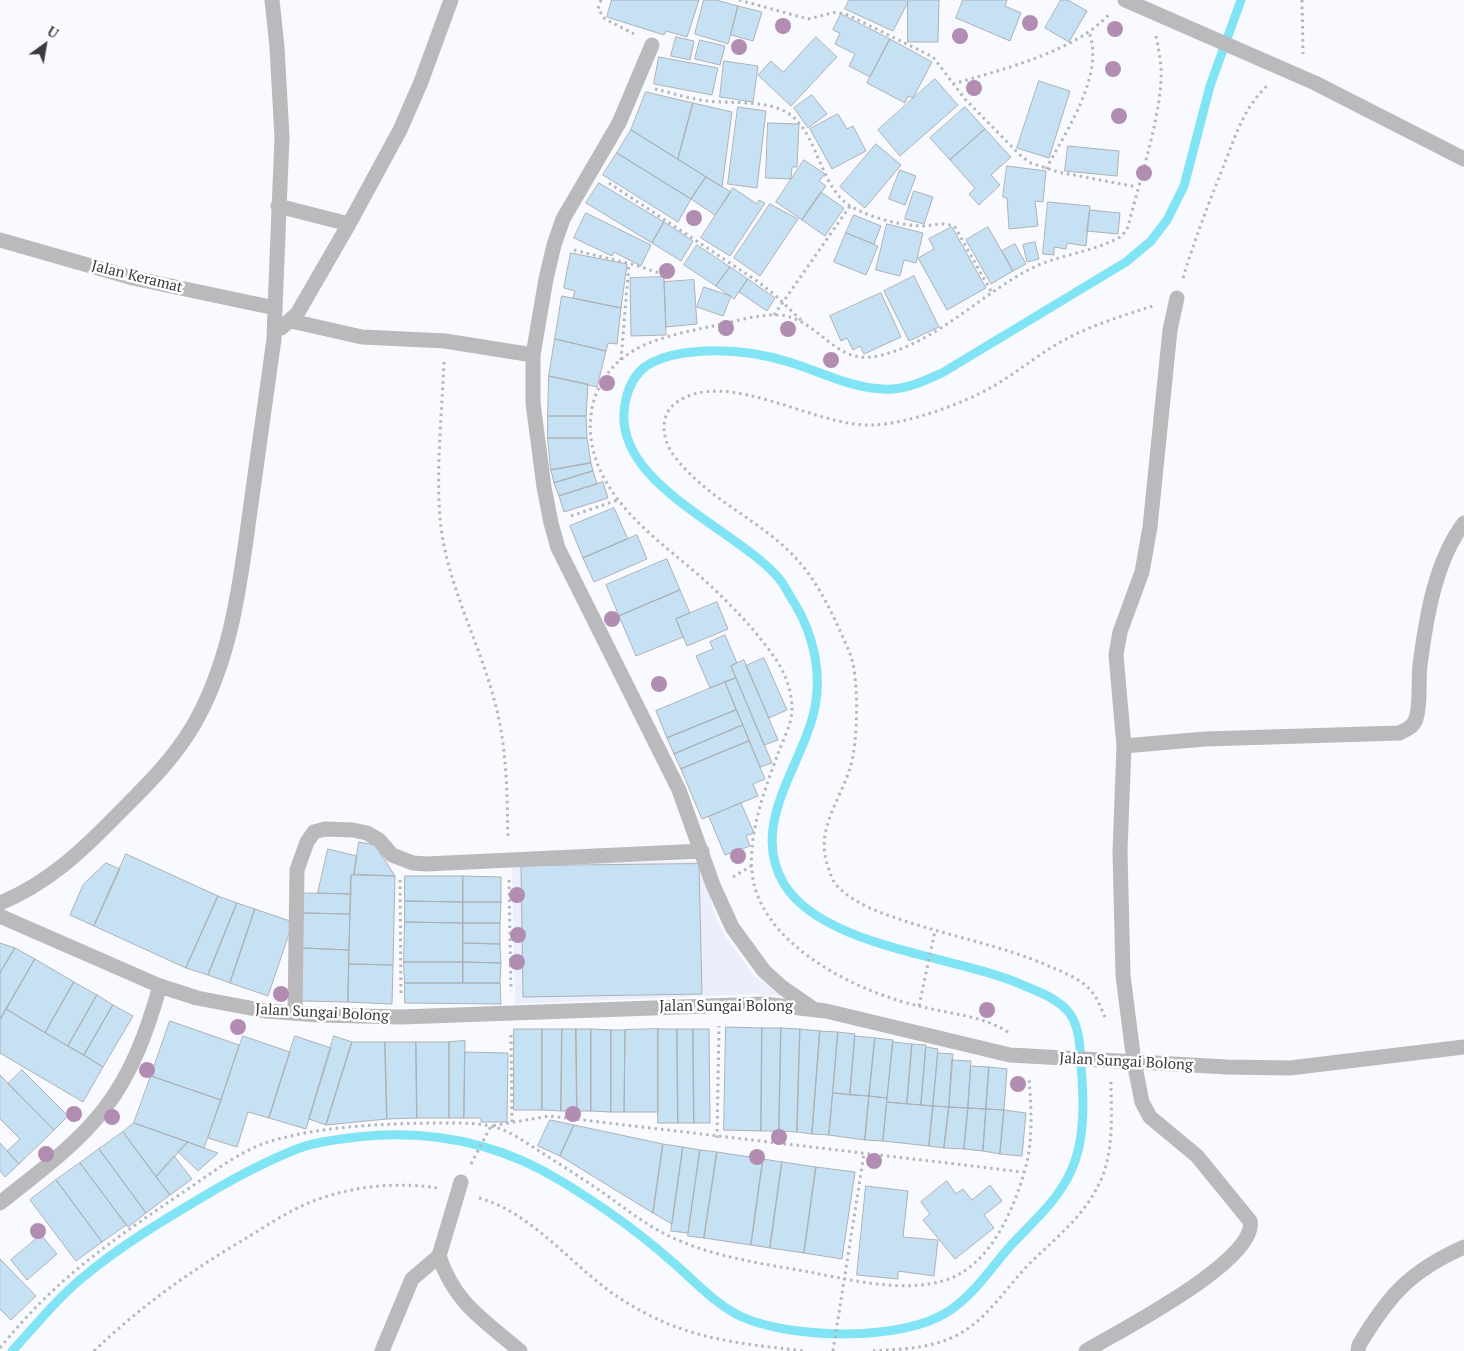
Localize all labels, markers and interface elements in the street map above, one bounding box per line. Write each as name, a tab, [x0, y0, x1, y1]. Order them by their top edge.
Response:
north arrow	[20, 20, 70, 70]
text: U	[44, 21, 62, 43]
street label: Jalan Keramat	[90, 257, 184, 297]
street label: Jalan Sungai Bolong	[659, 998, 793, 1016]
street label: Jalan Sungai Bolong	[255, 1001, 389, 1025]
street label: Jalan Sungai Bolong	[1059, 1050, 1193, 1074]

